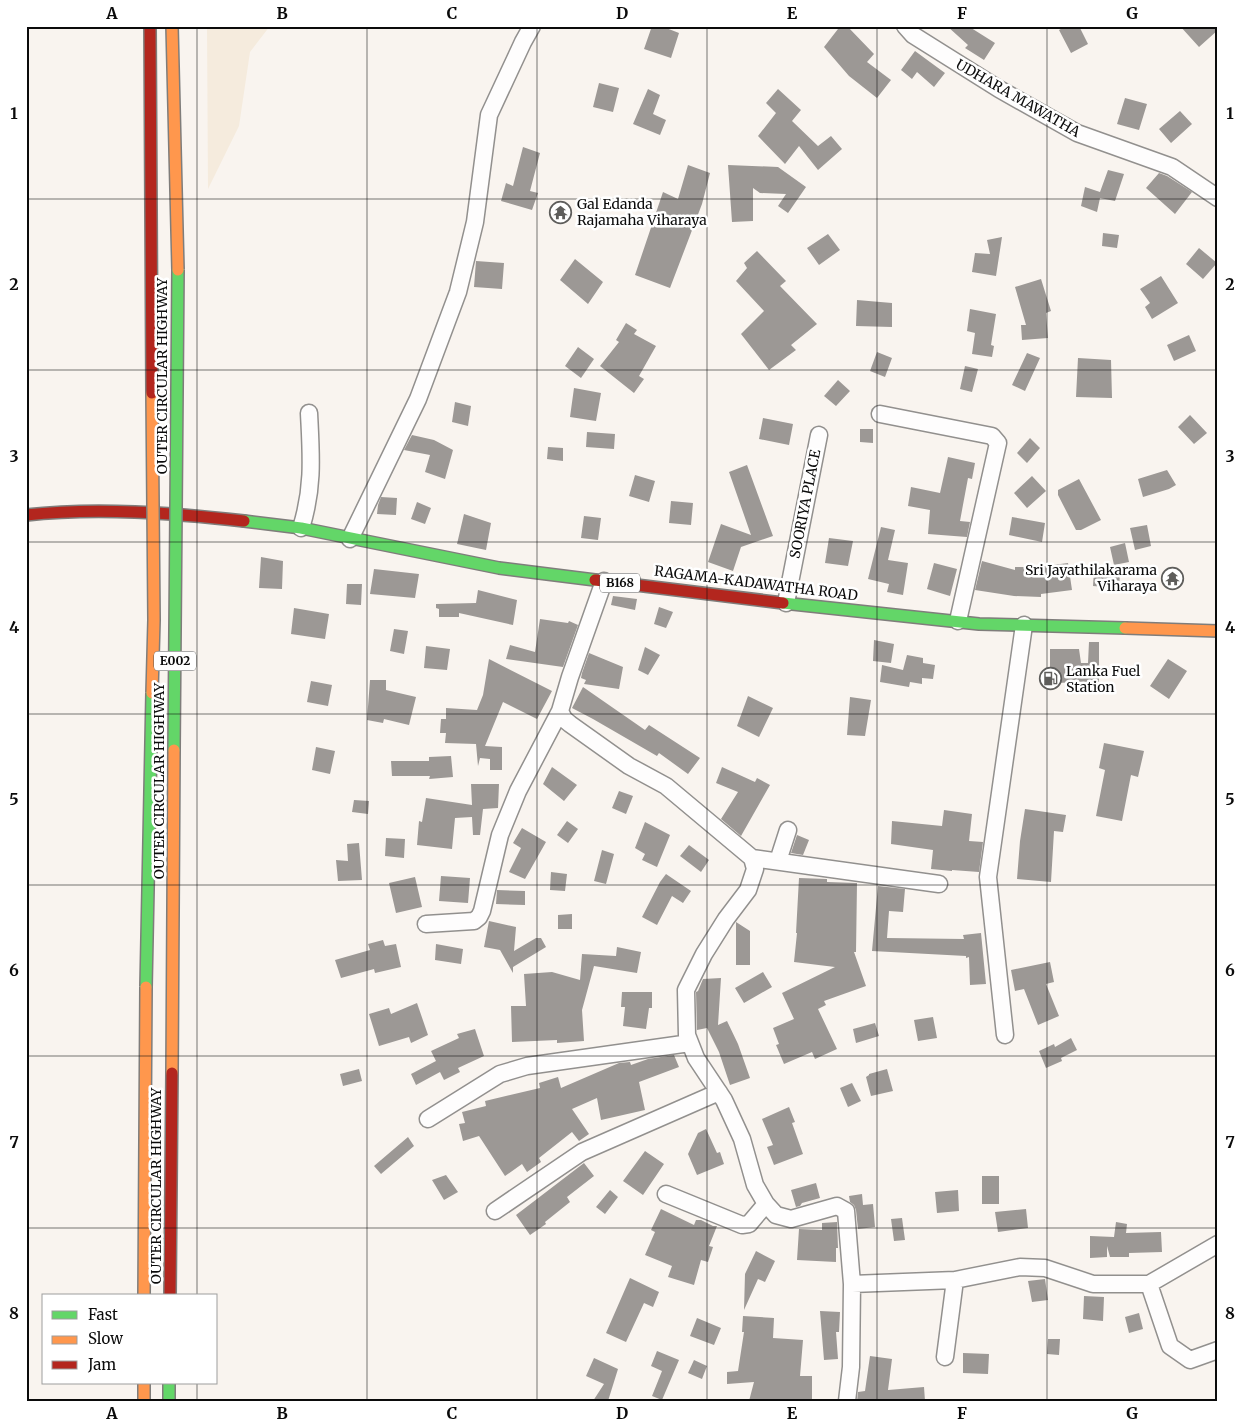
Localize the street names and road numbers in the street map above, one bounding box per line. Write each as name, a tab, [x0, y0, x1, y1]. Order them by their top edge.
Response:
street label: UDHARA MAWATHA	[953, 55, 1084, 141]
street label: OUTER CIRCULAR HIGHWAY	[153, 277, 171, 474]
street label: SOORIYA PLACE	[786, 448, 824, 560]
street label: RAGAMA-KADAWATHA ROAD	[653, 562, 859, 604]
road number: B168	[600, 574, 640, 592]
road number: E002	[154, 651, 196, 670]
street label: OUTER CIRCULAR HIGHWAY	[150, 682, 168, 879]
street label: OUTER CIRCULAR HIGHWAY	[147, 1087, 165, 1284]

